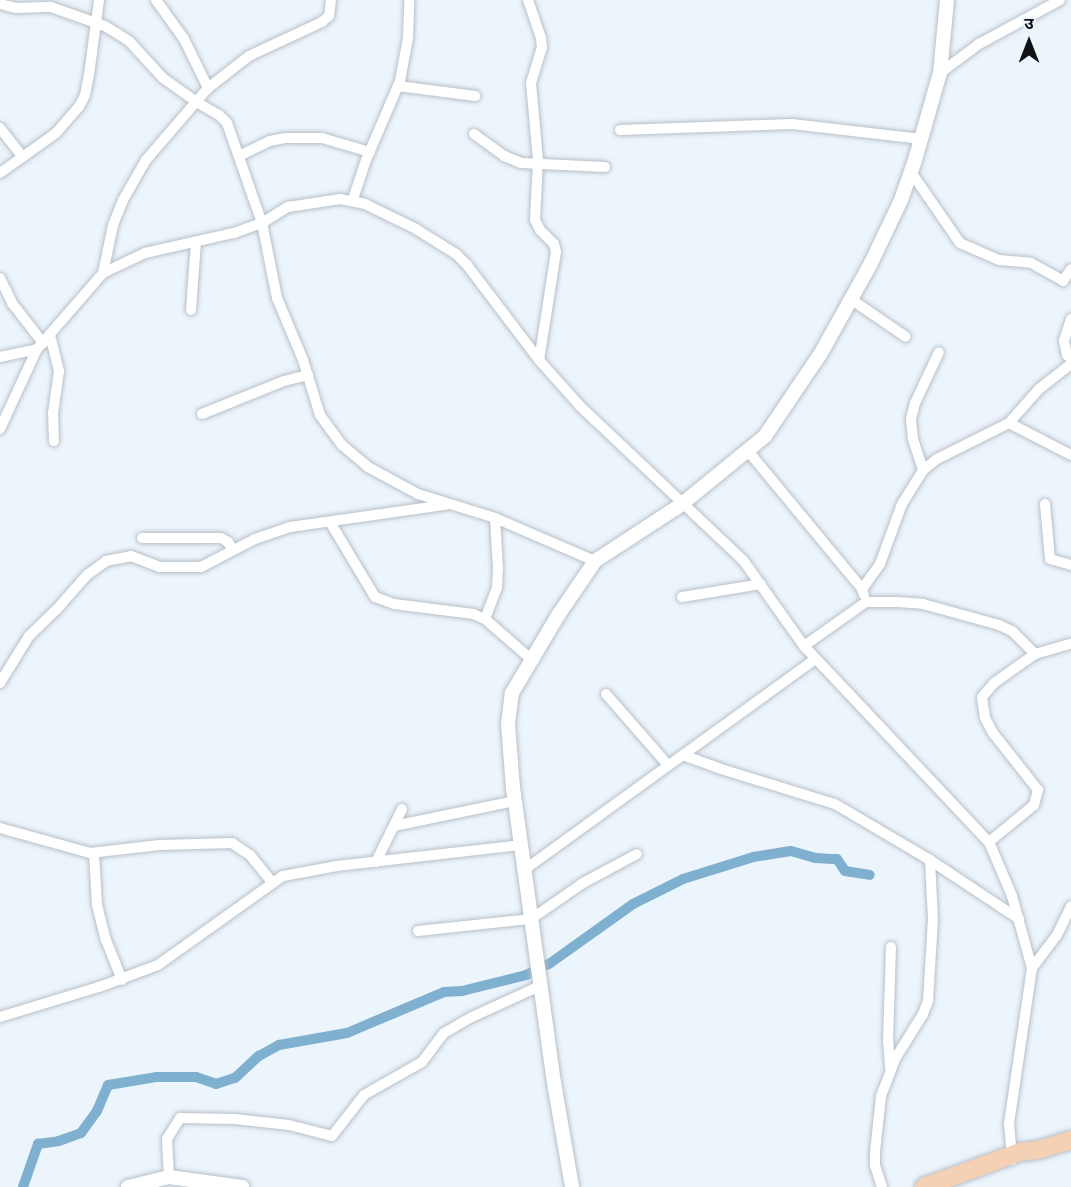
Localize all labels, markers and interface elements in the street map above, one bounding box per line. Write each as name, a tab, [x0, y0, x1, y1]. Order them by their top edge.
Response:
north arrow	[999, 12, 1059, 72]
text: उ	[1024, 14, 1034, 33]

